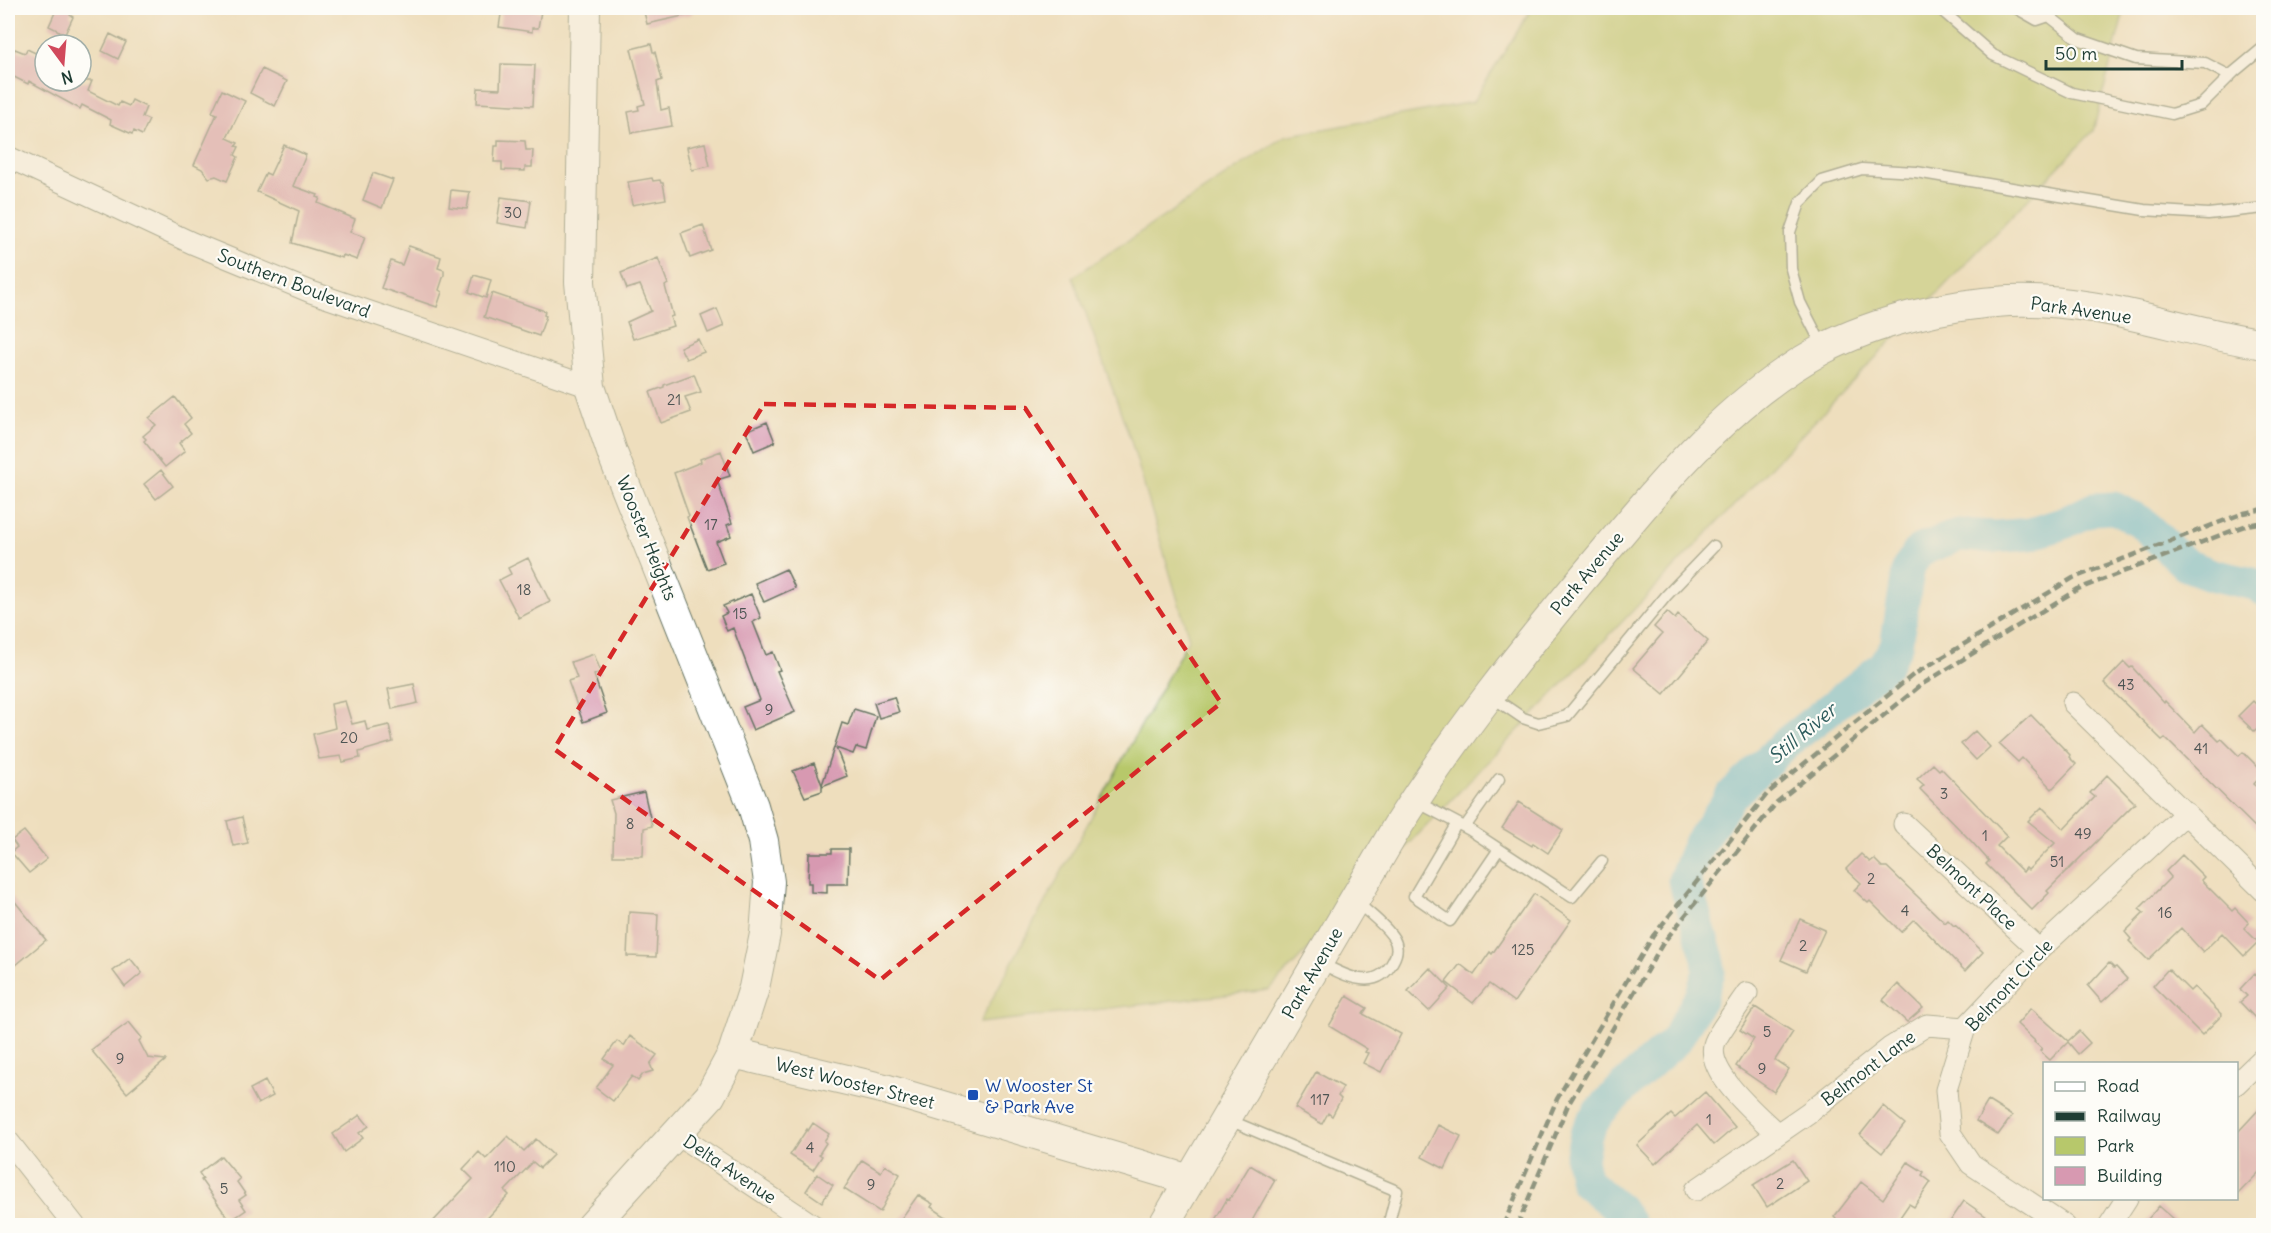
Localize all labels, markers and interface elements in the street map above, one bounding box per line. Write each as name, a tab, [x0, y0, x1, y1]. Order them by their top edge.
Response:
north arrow	[33, 33, 93, 93]
scale bar	[2046, 33, 2182, 71]
text: 50 m	[2055, 42, 2097, 65]
text: N	[59, 66, 75, 89]
house number: 30	[504, 203, 522, 222]
street label: Southern Boulevard	[214, 243, 374, 323]
street label: Park Avenue	[2029, 292, 2133, 328]
house number: 21	[667, 390, 681, 409]
street label: Wooster Heights	[612, 472, 682, 604]
house number: 17	[704, 515, 718, 534]
street label: Park Avenue	[1545, 527, 1629, 619]
house number: 18	[517, 580, 531, 599]
house number: 15	[733, 604, 747, 623]
house number: 43	[2117, 675, 2135, 694]
water label: Still River	[1763, 695, 1843, 769]
house number: 9	[765, 700, 773, 719]
house number: 20	[340, 728, 358, 747]
house number: 41	[2194, 739, 2208, 758]
house number: 3	[1940, 784, 1948, 803]
house number: 8	[626, 814, 634, 833]
house number: 49	[2074, 824, 2092, 843]
house number: 1	[1982, 826, 1988, 845]
street label: Belmont Place	[1922, 839, 2022, 935]
house number: 51	[2050, 852, 2064, 871]
house number: 2	[1867, 869, 1875, 888]
house number: 4	[1901, 901, 1910, 920]
house number: 16	[2158, 903, 2172, 922]
street label: Park Avenue	[1277, 923, 1347, 1023]
street label: Belmont Circle	[1960, 934, 2058, 1036]
house number: 2	[1799, 936, 1807, 955]
house number: 125	[1512, 940, 1534, 959]
house number: 5	[1763, 1022, 1771, 1041]
street label: Belmont Lane	[1816, 1025, 1920, 1111]
house number: 9	[116, 1049, 124, 1068]
street label: West Wooster Street	[773, 1052, 937, 1114]
house number: 9	[1758, 1059, 1766, 1078]
legend	[2043, 1062, 2238, 1200]
place label: W Wooster St & Park Ave	[985, 1074, 1093, 1118]
text: Road	[2097, 1074, 2140, 1097]
marker: W Wooster St & Park Ave	[966, 1088, 980, 1102]
house number: 117	[1310, 1090, 1330, 1109]
text: Railway	[2097, 1104, 2161, 1127]
house number: 1	[1706, 1110, 1712, 1129]
street label: Delta Avenue	[679, 1129, 781, 1209]
text: Park	[2097, 1134, 2134, 1157]
house number: 4	[806, 1138, 815, 1157]
house number: 110	[494, 1157, 516, 1176]
text: Building	[2097, 1164, 2162, 1187]
house number: 2	[1776, 1174, 1784, 1193]
house number: 9	[867, 1175, 875, 1194]
house number: 5	[220, 1179, 228, 1198]

